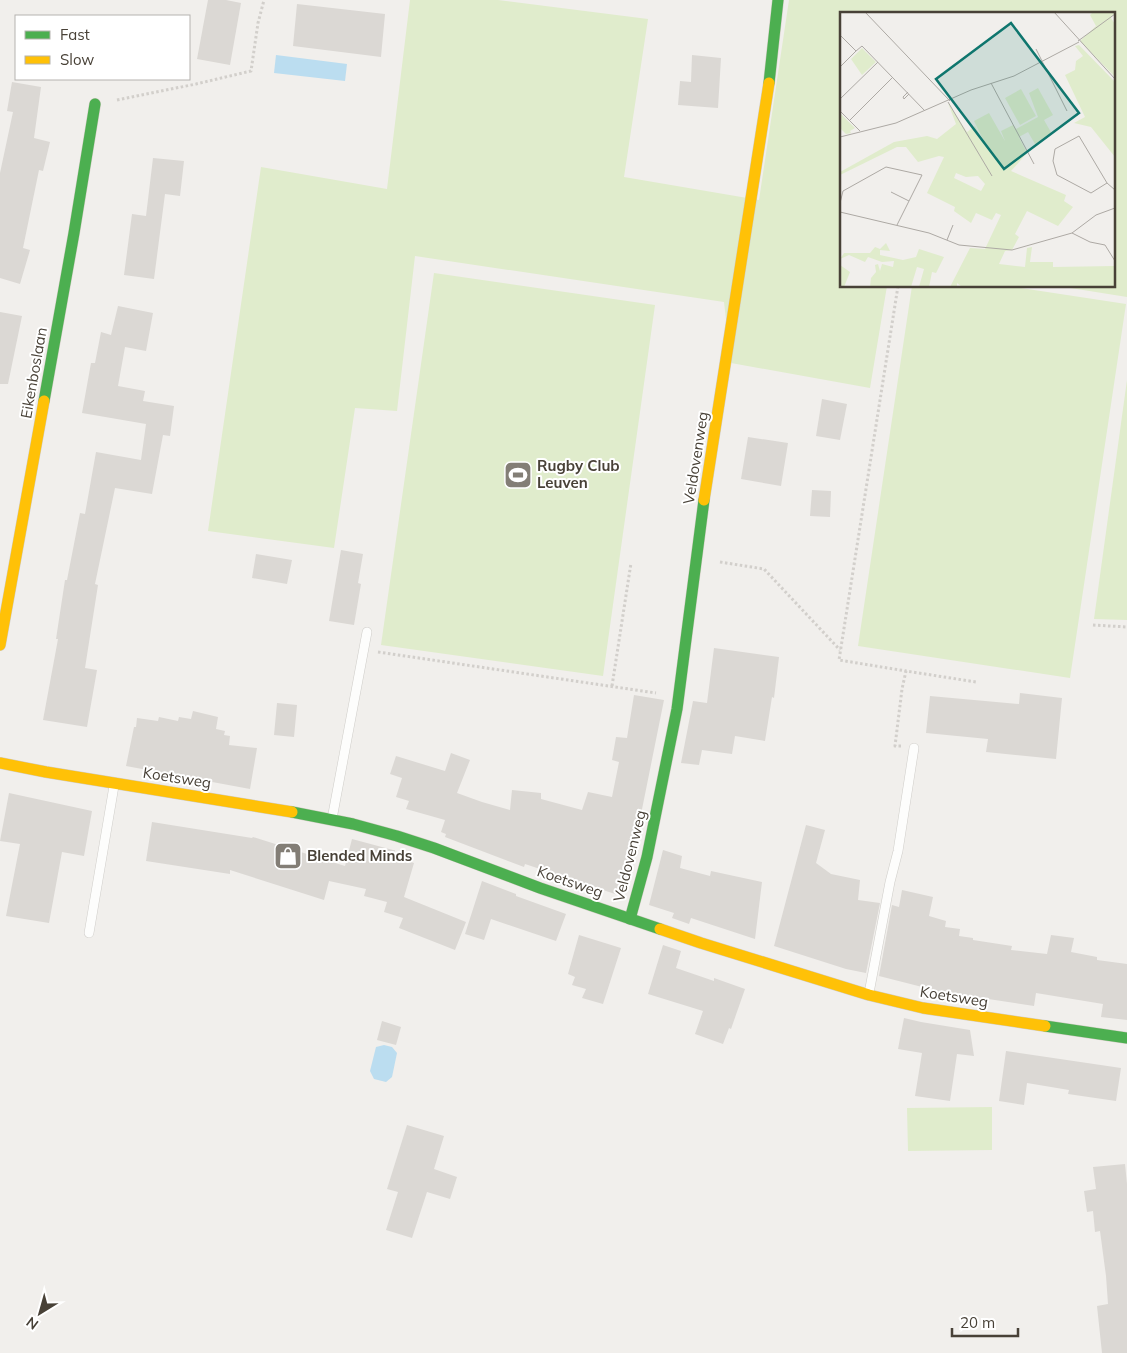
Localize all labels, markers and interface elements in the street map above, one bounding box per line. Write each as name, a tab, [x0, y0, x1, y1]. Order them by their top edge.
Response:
inset map	[840, 12, 1114, 288]
legend	[15, 15, 190, 80]
text: Fast	[60, 25, 90, 44]
text: Slow	[60, 50, 94, 69]
street label: Eikenboslaan	[16, 326, 51, 420]
street label: Veldovenweg	[679, 410, 712, 506]
place label: Rugby Club Leuven	[537, 456, 620, 492]
sports icon: Rugby Club Leuven	[503, 460, 533, 490]
street label: Koetsweg	[142, 763, 213, 792]
street label: Veldovenweg	[609, 808, 650, 904]
shop icon: Blended Minds	[273, 841, 303, 871]
place label: Blended Minds	[307, 846, 412, 865]
street label: Koetsweg	[535, 861, 606, 902]
street label: Koetsweg	[919, 982, 990, 1011]
north arrow	[15, 1288, 65, 1338]
scale bar	[952, 1306, 1018, 1338]
text: N	[23, 1313, 42, 1334]
text: 20 m	[960, 1313, 995, 1332]

